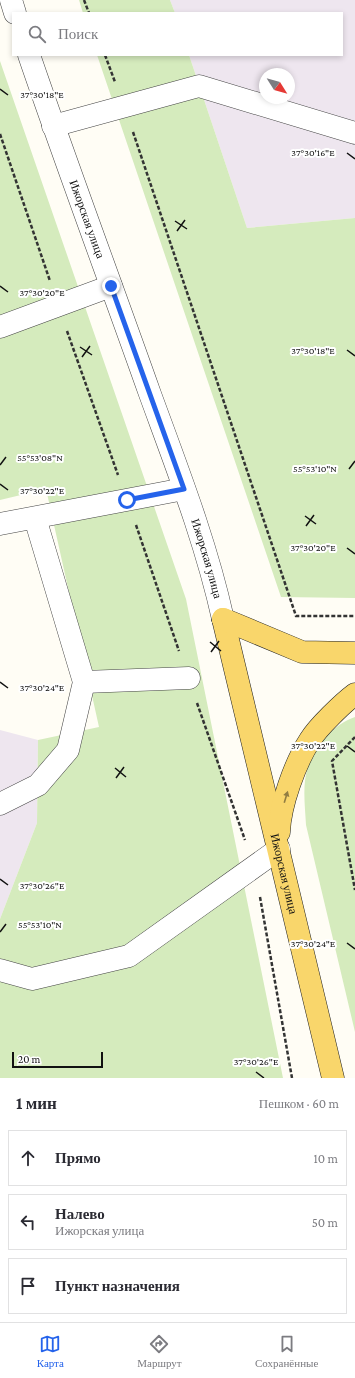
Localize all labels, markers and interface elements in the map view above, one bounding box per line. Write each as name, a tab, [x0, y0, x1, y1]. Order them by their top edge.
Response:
search box	[12, 12, 343, 56]
icon: search	[26, 23, 48, 45]
text: Поиск	[58, 26, 98, 42]
north arrow	[259, 68, 295, 104]
text: 37°30'18"E	[20, 89, 64, 100]
text: 37°30'16"E	[291, 147, 335, 158]
street label: Ижорская улица	[66, 178, 108, 261]
route end	[102, 277, 120, 295]
text: 37°30'20"E	[19, 287, 65, 298]
text: 37°30'18"E	[291, 345, 335, 356]
text: 55°53'08"N	[17, 452, 63, 463]
text: 55°53'10"N	[293, 463, 337, 474]
text: 37°30'22"E	[20, 485, 65, 496]
route start	[118, 491, 136, 509]
street label: Ижорская улица	[188, 517, 225, 600]
text: 37°30'20"E	[290, 542, 336, 553]
text: 37°30'24"E	[20, 682, 65, 693]
text: 37°30'22"E	[291, 740, 336, 751]
one-way arrow	[283, 791, 289, 803]
street label: Ижорская улица	[268, 832, 301, 916]
text: 37°30'26"E	[20, 880, 65, 891]
text: 55°53'10"N	[18, 919, 62, 930]
text: 37°30'24"E	[291, 938, 336, 949]
scale bar	[12, 1050, 103, 1069]
text: 20 m	[18, 1053, 40, 1065]
text: 37°30'26"E	[234, 1056, 279, 1067]
text: 1 мин	[16, 1094, 57, 1113]
text: Пешком · 60 m	[259, 1096, 339, 1111]
icon: ahead	[17, 1147, 39, 1169]
text: Прямо	[55, 1150, 101, 1166]
text: 10 m	[313, 1151, 338, 1166]
text: Налево	[55, 1206, 105, 1222]
icon: left	[17, 1211, 39, 1233]
text: 50 m	[312, 1215, 338, 1230]
text: Ижорская улица	[55, 1223, 144, 1238]
icon: arrive	[17, 1275, 39, 1297]
text: Пункт назначения	[55, 1278, 180, 1294]
tab: Карта	[37, 1333, 64, 1369]
tab: Маршрут	[137, 1333, 182, 1369]
tab: Сохранённые	[255, 1333, 318, 1369]

